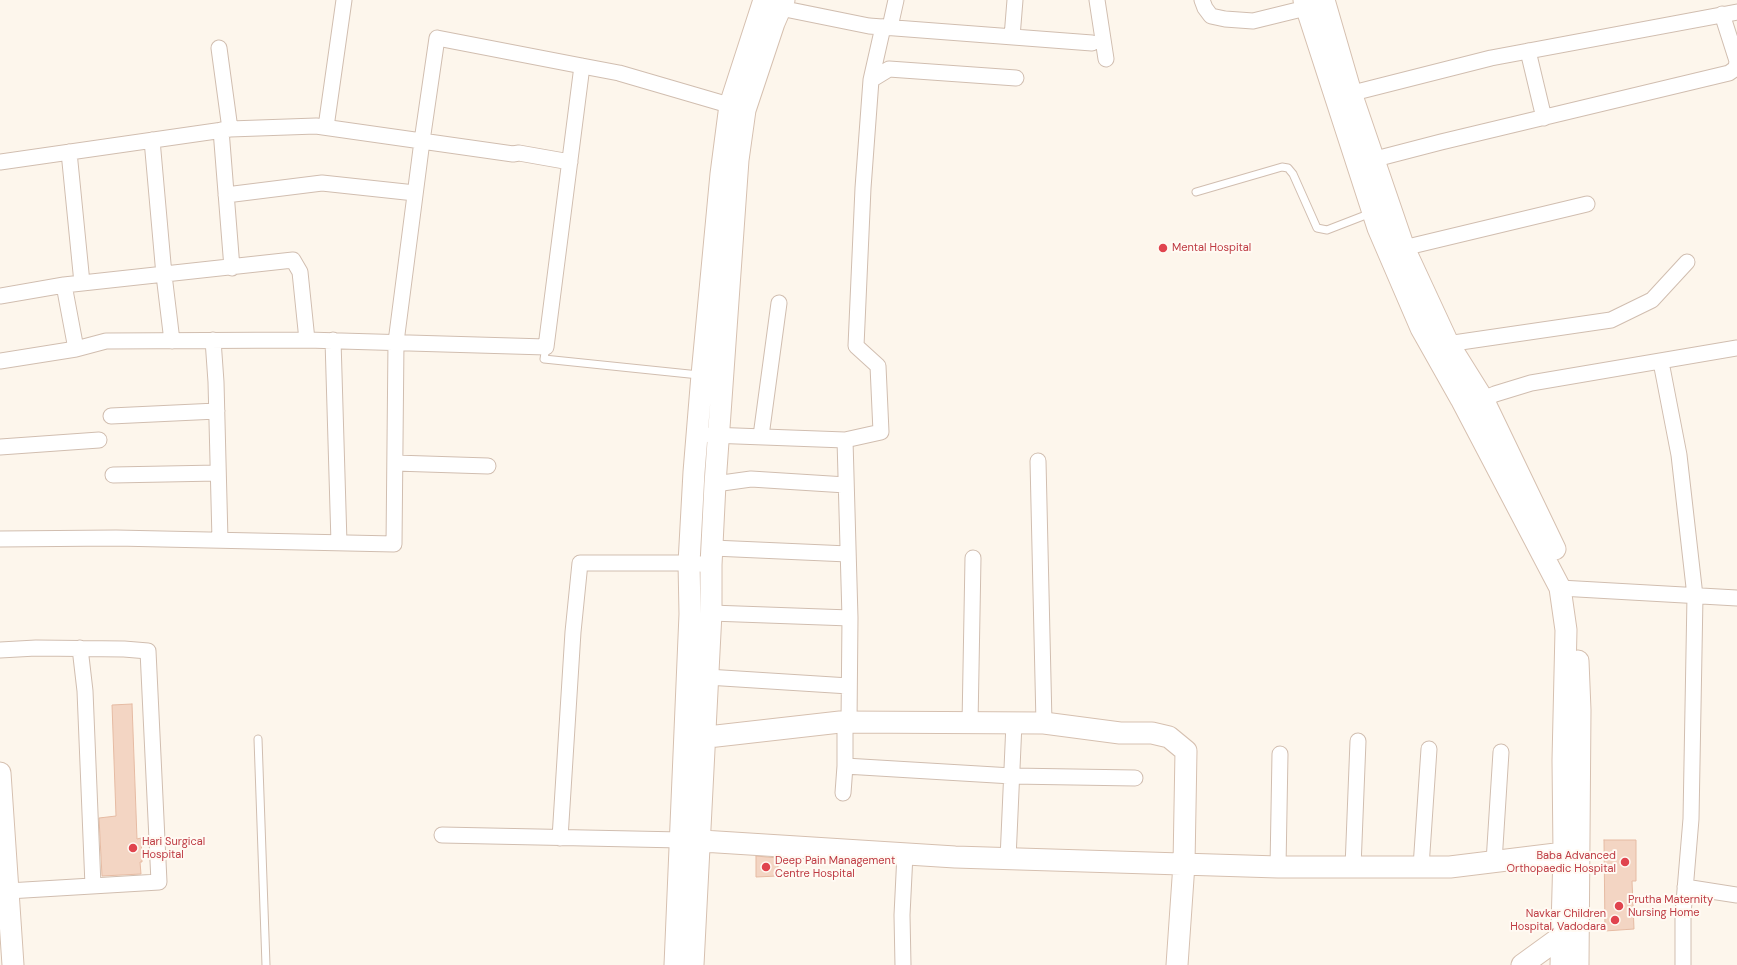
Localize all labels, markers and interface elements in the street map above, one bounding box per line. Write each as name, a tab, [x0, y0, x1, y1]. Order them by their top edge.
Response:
place label: Mental Hospital	[1172, 241, 1251, 255]
marker: Mental Hospital	[1157, 242, 1169, 254]
place label: Hari Surgical Hospital	[142, 835, 205, 861]
marker: Hari Surgical Hospital	[127, 842, 139, 854]
place label: Baba Advanced Orthopaedic Hospital	[1507, 849, 1616, 875]
place label: Deep Pain Management Centre Hospital	[775, 854, 895, 880]
marker: Baba Advanced Orthopaedic Hospital	[1619, 856, 1631, 868]
marker: Deep Pain Management Centre Hospital	[760, 861, 772, 873]
place label: Prutha Maternity Nursing Home	[1628, 893, 1713, 919]
marker: Prutha Maternity Nursing Home	[1613, 900, 1625, 912]
place label: Navkar Children Hospital, Vadodara	[1510, 907, 1606, 933]
marker: Navkar Children Hospital, Vadodara	[1609, 914, 1621, 926]

